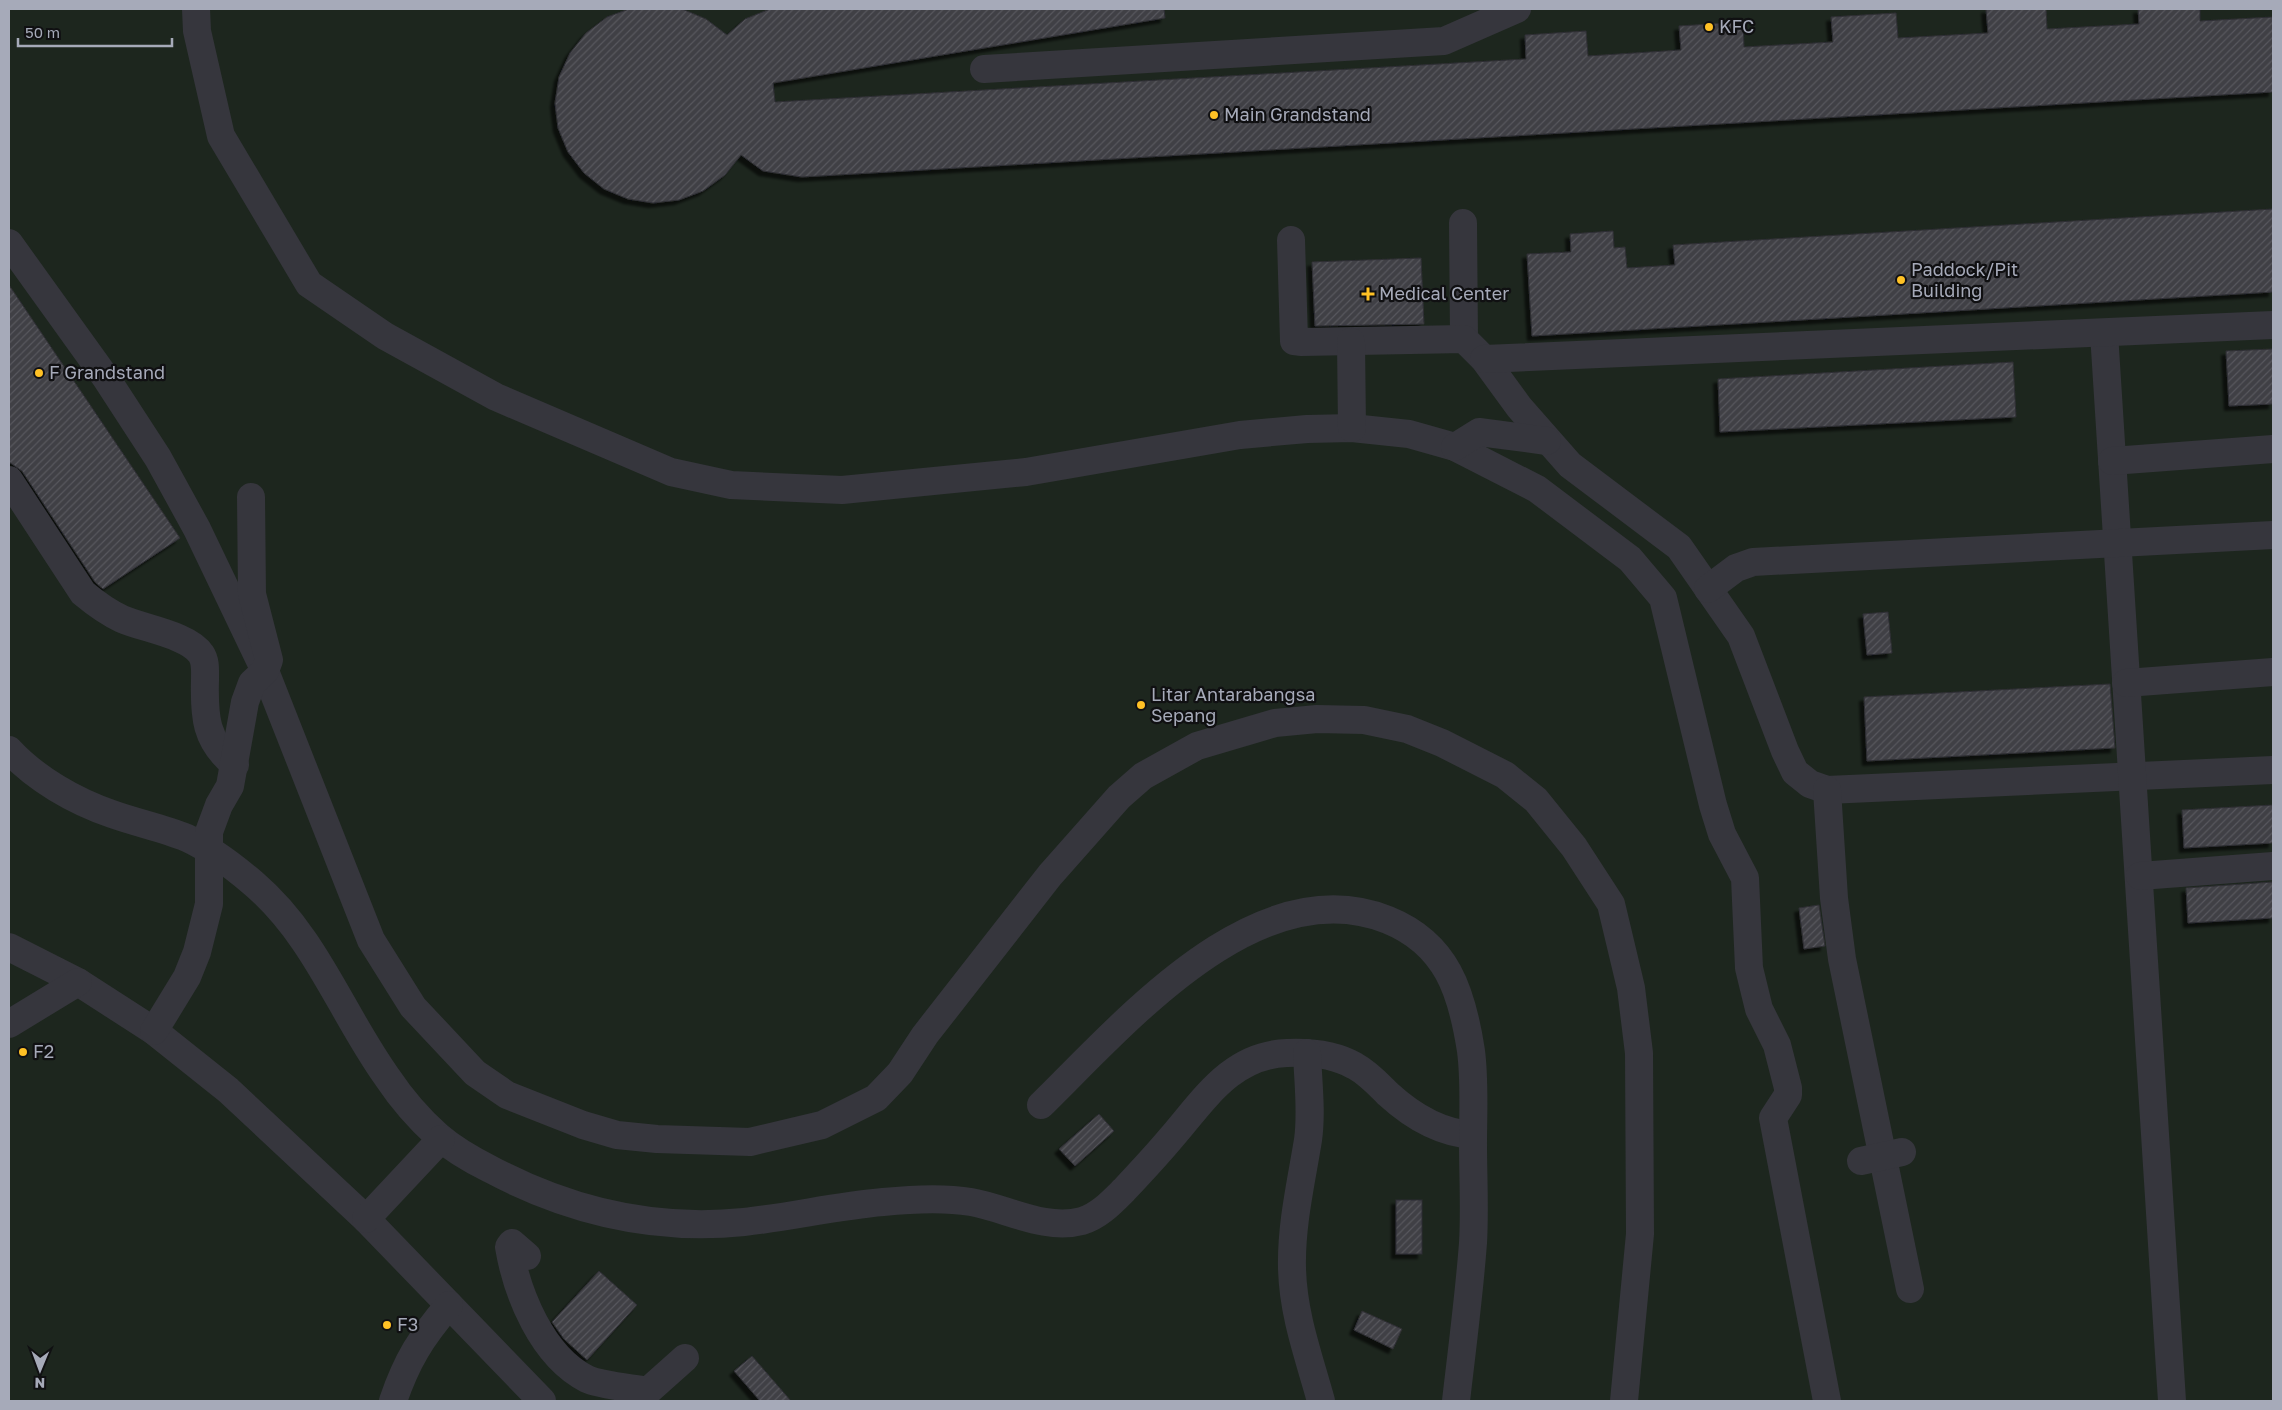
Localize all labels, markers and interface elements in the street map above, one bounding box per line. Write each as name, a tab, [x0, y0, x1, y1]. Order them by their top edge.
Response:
scale bar	[18, 15, 171, 47]
place label: KFC	[1719, 15, 1754, 37]
marker: KFC	[1703, 21, 1715, 33]
text: 50 m	[25, 23, 60, 41]
place label: Main Grandstand	[1224, 103, 1371, 125]
marker: Main Grandstand	[1208, 109, 1220, 121]
place label: Paddock/Pit Building	[1911, 258, 2018, 301]
marker: Paddock/Pit Building	[1895, 274, 1907, 286]
place label: Medical Center	[1379, 282, 1509, 304]
marker: Medical Center	[1361, 287, 1375, 301]
place label: F Grandstand	[49, 361, 165, 383]
marker: F Grandstand	[33, 367, 45, 379]
place label: Litar Antarabangsa Sepang	[1151, 683, 1315, 726]
marker: Litar Antarabangsa Sepang	[1135, 699, 1147, 711]
place label: F2	[33, 1040, 54, 1062]
marker: F2	[17, 1046, 29, 1058]
place label: F3	[397, 1313, 418, 1335]
marker: F3	[381, 1319, 393, 1331]
north arrow	[15, 1345, 65, 1395]
text: N	[34, 1375, 45, 1392]

